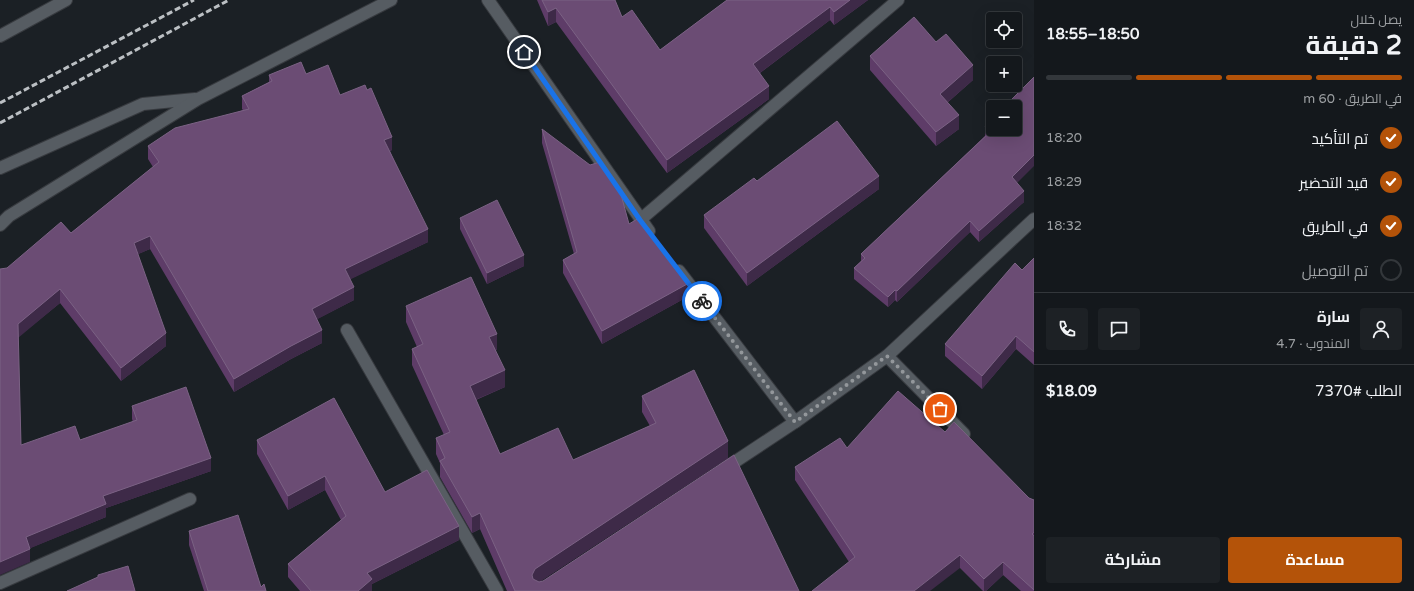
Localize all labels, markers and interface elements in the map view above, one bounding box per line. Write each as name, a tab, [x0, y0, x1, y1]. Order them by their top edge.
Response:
map controls	[986, 12, 1022, 136]
button: locate	[986, 12, 1022, 48]
text: يصل خلال	[1350, 12, 1402, 28]
text: 18:50–18:55	[1046, 25, 1139, 43]
text: 2 دقيقة	[1305, 30, 1402, 61]
pin	[507, 35, 541, 69]
icon: home	[513, 41, 535, 63]
button: +	[986, 56, 1022, 92]
text: في الطريق · 60 m	[1303, 91, 1402, 107]
button: −	[986, 100, 1022, 136]
icon: check	[1380, 127, 1402, 149]
text: 18:20	[1046, 130, 1082, 146]
text: تم التأكيد	[1311, 130, 1368, 148]
icon: check	[1380, 171, 1402, 193]
text: 18:29	[1046, 174, 1082, 190]
text: قيد التحضير	[1299, 174, 1368, 192]
icon: check	[1380, 215, 1402, 237]
text: 18:32	[1046, 218, 1082, 234]
text: في الطريق	[1302, 218, 1368, 236]
text: تم التوصيل	[1302, 262, 1368, 280]
courier	[682, 281, 722, 321]
icon: bike	[691, 290, 713, 312]
button: phone	[1046, 308, 1088, 350]
button: chat	[1098, 308, 1140, 350]
text: سارة	[1317, 308, 1350, 326]
button: person	[1360, 308, 1402, 350]
text: المندوب · 4.7	[1276, 336, 1350, 352]
text: $18.09	[1046, 382, 1097, 400]
text: الطلب #7370	[1315, 382, 1402, 400]
pin	[923, 392, 957, 426]
icon: bag	[929, 398, 951, 420]
button: مشاركة	[1046, 537, 1220, 583]
button: مساعدة	[1228, 537, 1402, 583]

